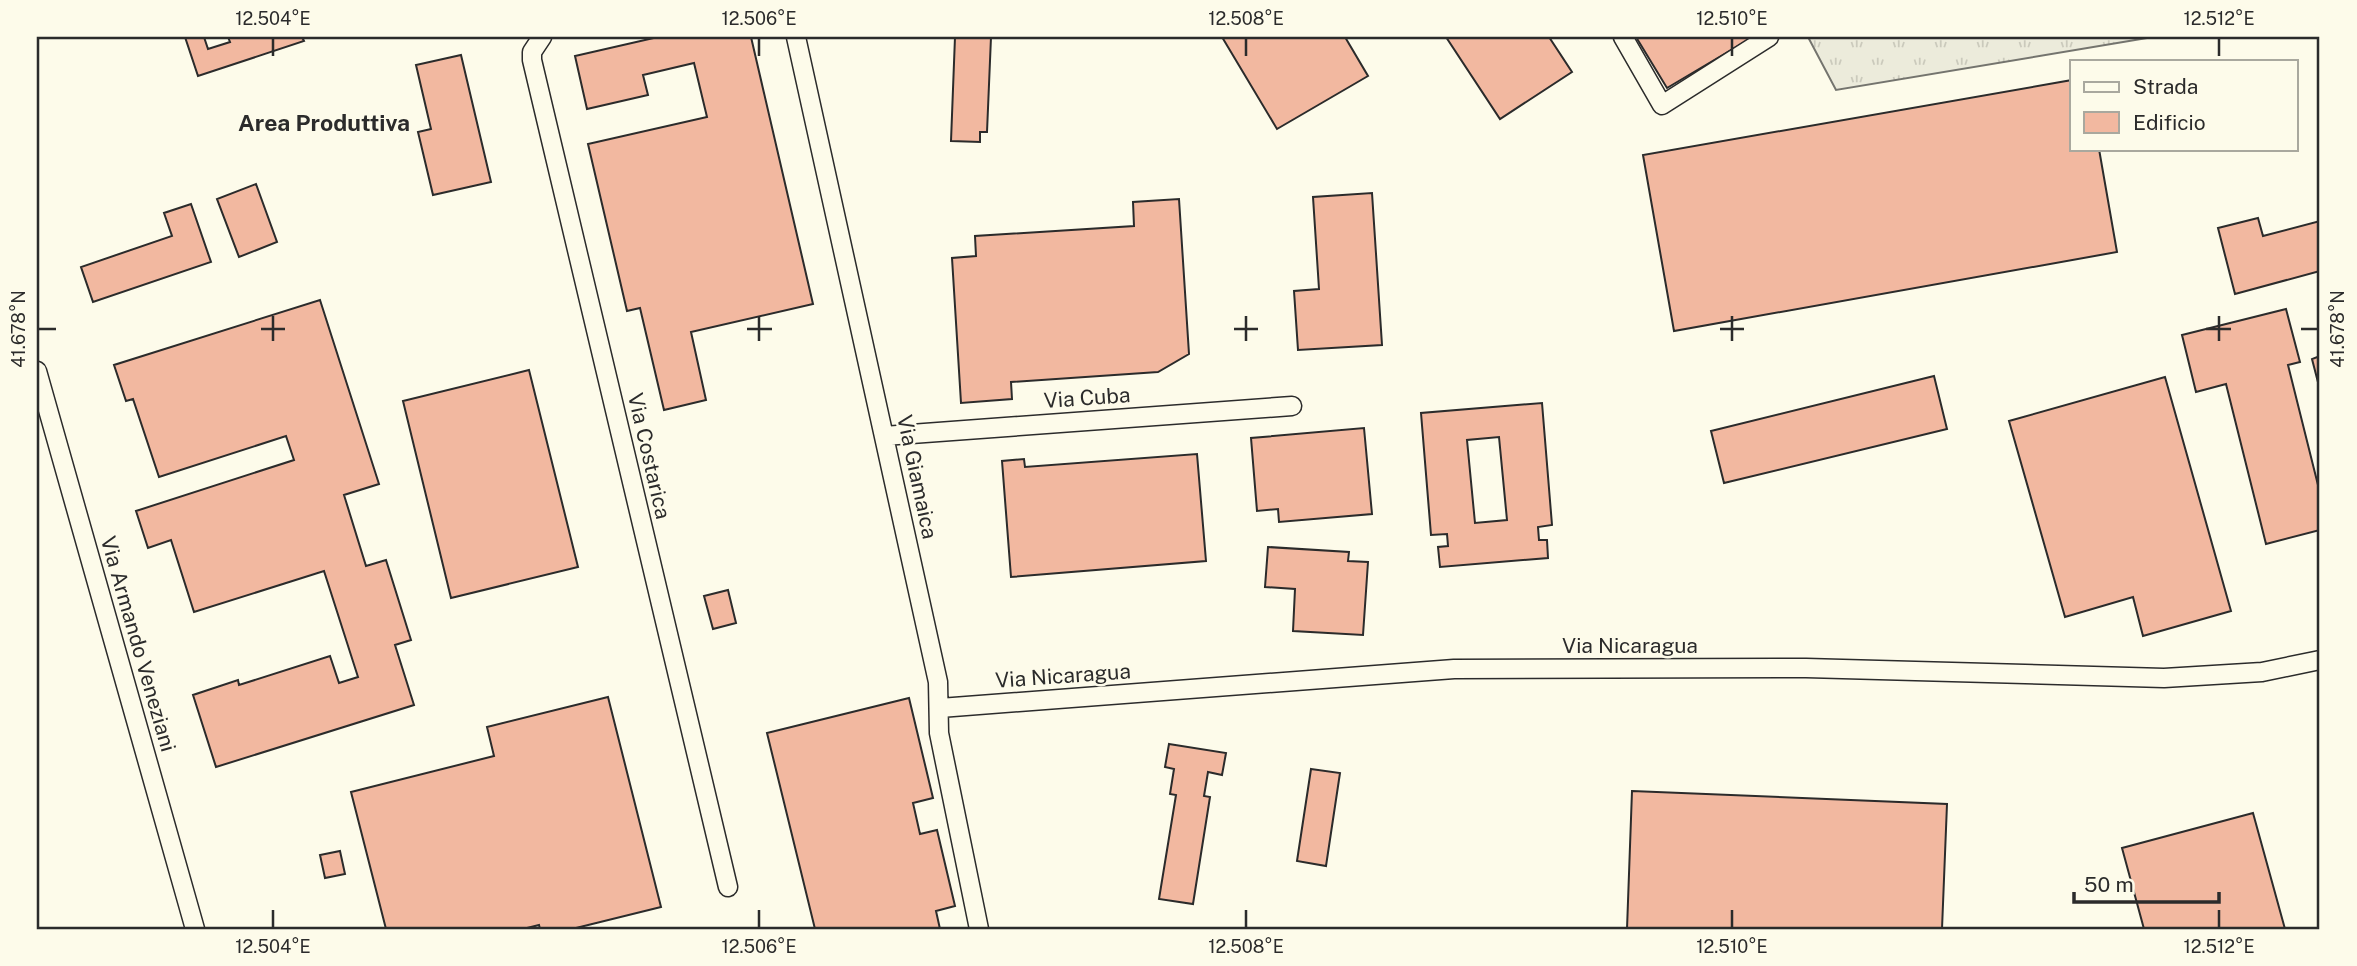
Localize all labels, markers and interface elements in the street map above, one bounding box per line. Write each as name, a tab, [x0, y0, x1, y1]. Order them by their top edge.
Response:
text: 12.504°E	[235, 8, 311, 29]
text: 12.506°E	[721, 8, 797, 29]
text: 12.508°E	[1208, 8, 1284, 29]
text: 12.510°E	[1696, 8, 1768, 29]
text: 12.512°E	[2183, 8, 2255, 29]
legend	[2070, 60, 2298, 150]
text: Strada	[2133, 74, 2198, 99]
district label: Area Produttiva	[238, 109, 410, 136]
text: Edificio	[2133, 110, 2206, 135]
text: 41.678°N	[8, 290, 29, 368]
text: 41.678°N	[2327, 290, 2348, 368]
street label: Via Cuba	[1043, 382, 1131, 413]
street label: Via Costarica	[623, 390, 676, 521]
street label: Via Giamaica	[892, 413, 943, 541]
street label: Via Armando Veneziani	[96, 533, 181, 754]
street label: Via Nicaragua	[1562, 633, 1698, 658]
street label: Via Nicaragua	[994, 658, 1132, 693]
scale bar	[2074, 861, 2219, 905]
text: 50 m	[2084, 872, 2134, 897]
text: 12.504°E	[235, 936, 311, 957]
text: 12.506°E	[721, 936, 797, 957]
text: 12.508°E	[1208, 936, 1284, 957]
text: 12.510°E	[1696, 936, 1768, 957]
text: 12.512°E	[2183, 936, 2255, 957]

